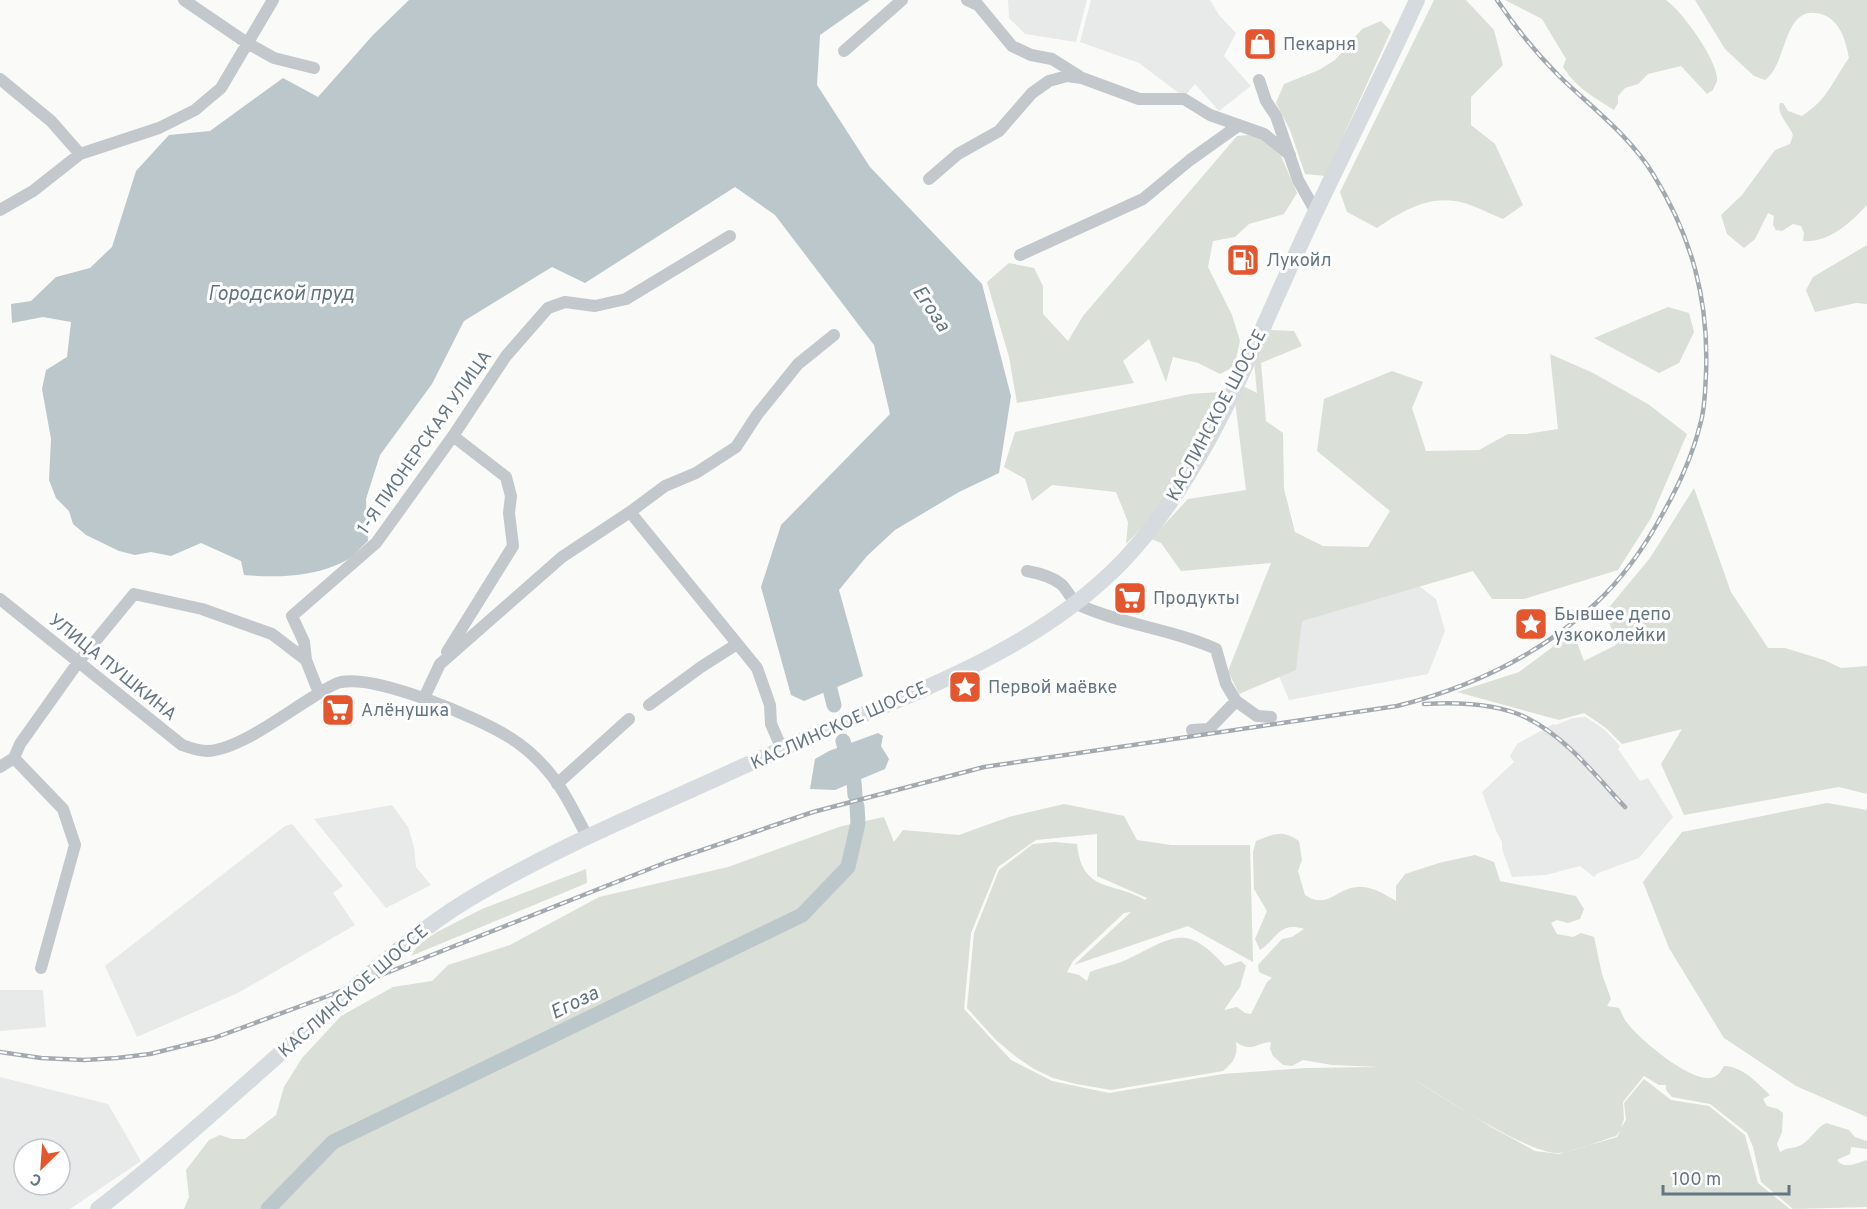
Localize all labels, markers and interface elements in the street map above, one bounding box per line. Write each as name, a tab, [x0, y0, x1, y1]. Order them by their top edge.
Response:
shop icon: Пекарня	[1242, 26, 1278, 62]
place label: Пекарня	[1283, 34, 1356, 57]
fuel station icon: Лукойл	[1225, 242, 1261, 278]
place label: Лукойл	[1266, 250, 1332, 273]
water label: Егоза	[905, 281, 956, 338]
water label: Городской пруд	[208, 282, 354, 308]
street label: КАСЛИНСКОЕ ШОССЕ	[1162, 326, 1272, 506]
street label: 1-Я ПИОНЕРСКАЯ УЛИЦА	[353, 346, 498, 539]
supermarket icon: Продукты	[1112, 580, 1148, 616]
place label: Продукты	[1153, 588, 1240, 611]
place label: Бывшее депо узкоколейки	[1554, 604, 1671, 648]
place icon: Бывшее депо узкоколейки	[1513, 606, 1549, 642]
street label: УЛИЦА ПУШКИНА	[43, 609, 181, 727]
place icon: Первой маёвке	[947, 669, 983, 705]
street label: КАСЛИНСКОЕ ШОССЕ	[748, 677, 932, 776]
place label: Первой маёвке	[988, 677, 1117, 700]
supermarket icon: Алёнушка	[320, 692, 356, 728]
place label: Алёнушка	[361, 700, 449, 723]
street label: КАСЛИНСКОЕ ШОССЕ	[274, 921, 434, 1064]
water label: Егоза	[546, 981, 604, 1027]
north arrow	[12, 1137, 72, 1197]
scale bar	[1663, 1158, 1789, 1196]
text: С	[28, 1168, 45, 1190]
text: 100 m	[1672, 1169, 1721, 1192]

